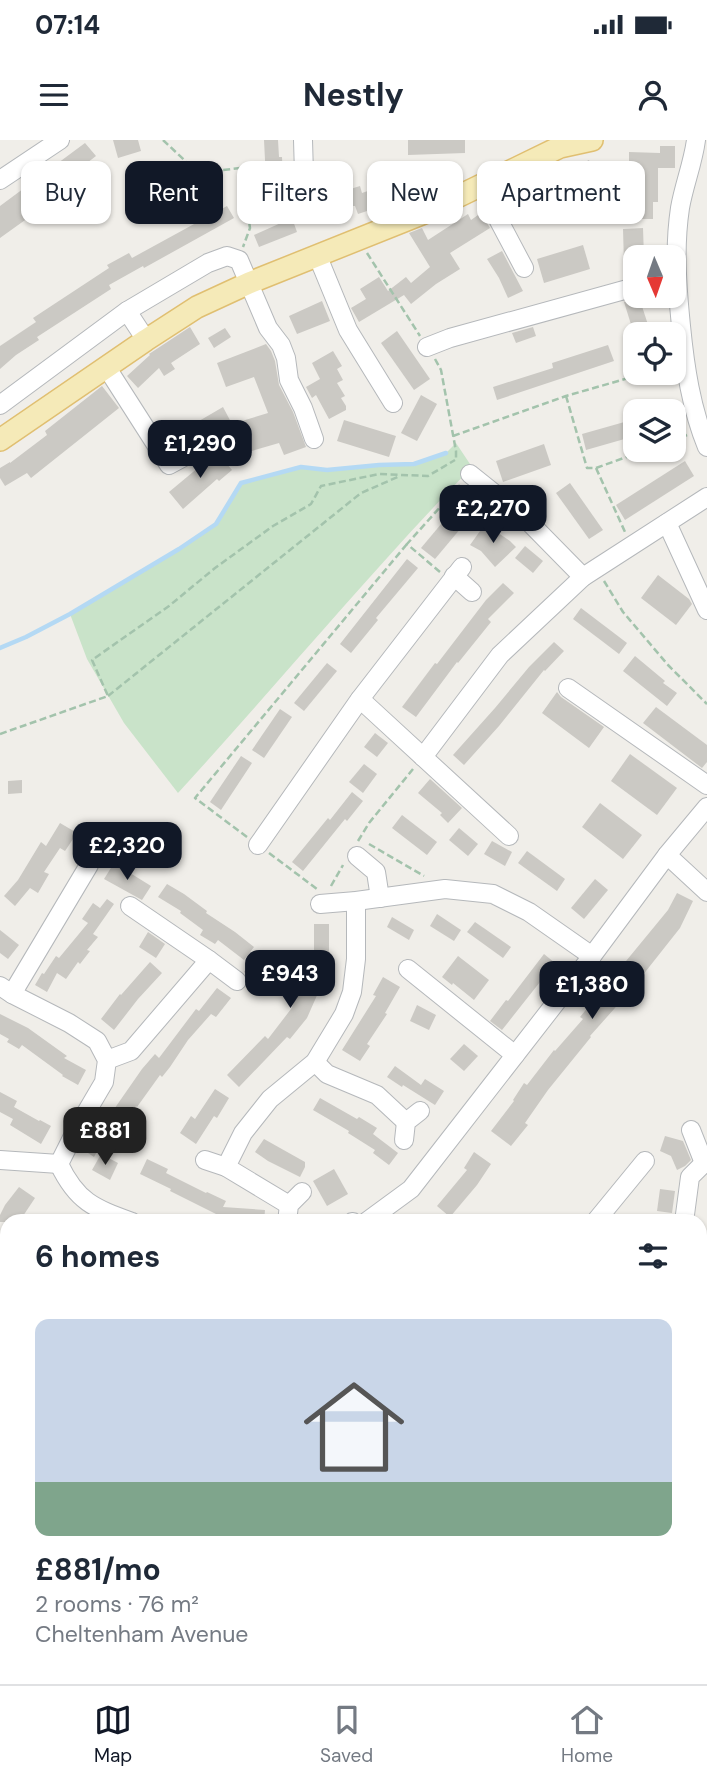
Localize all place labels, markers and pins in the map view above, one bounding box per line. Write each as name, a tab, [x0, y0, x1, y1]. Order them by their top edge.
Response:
pin: £1,290	[143, 420, 257, 480]
pin: £2,270	[436, 486, 550, 545]
pin: £2,320	[70, 822, 184, 882]
pin: £943	[249, 950, 331, 1010]
pin: £1,380	[535, 962, 649, 1021]
pin: £881	[64, 1108, 146, 1167]

